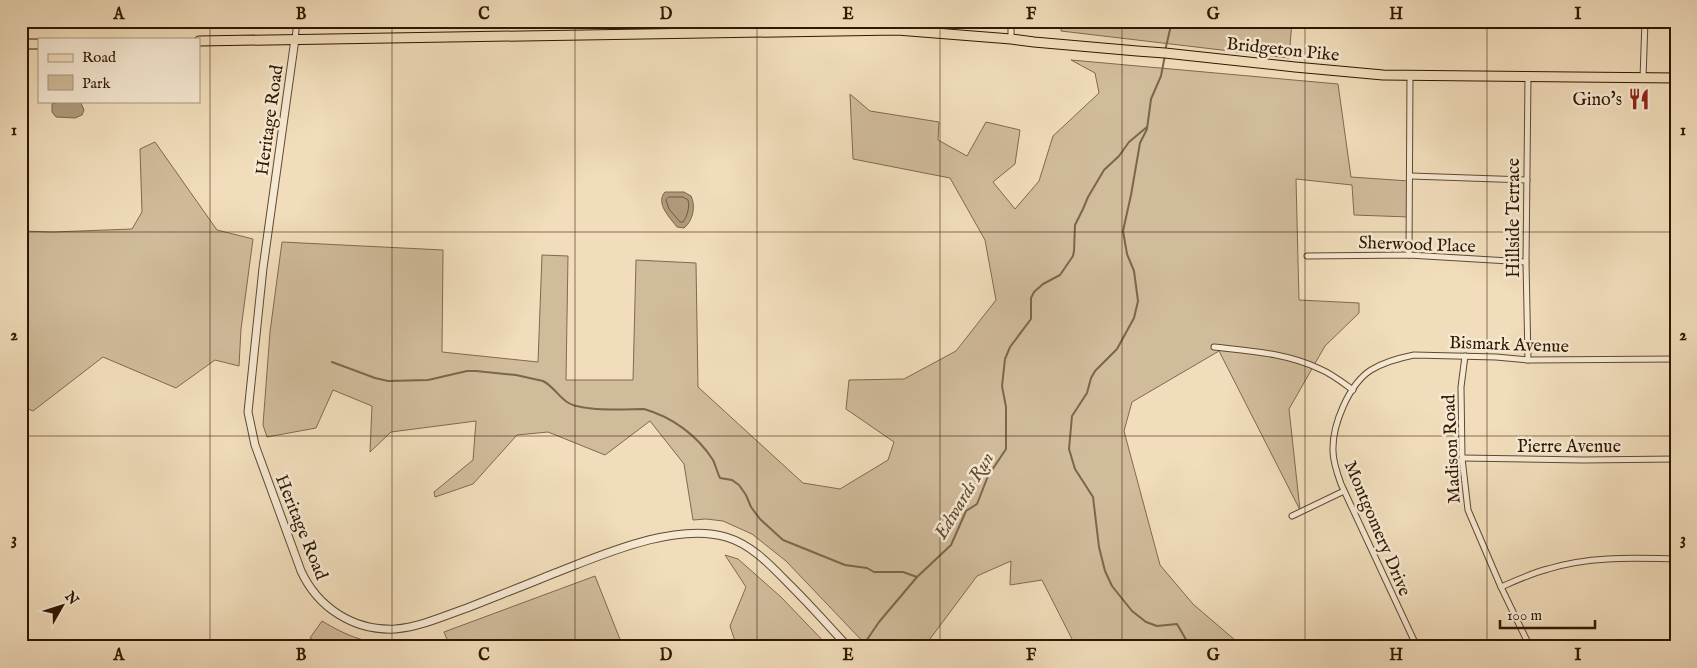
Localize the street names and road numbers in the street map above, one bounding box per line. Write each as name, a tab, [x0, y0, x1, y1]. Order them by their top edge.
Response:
street label: Bridgeton Pike	[1225, 33, 1340, 68]
street label: Heritage Road	[251, 63, 290, 177]
street label: Hillside Terrace	[1503, 158, 1526, 278]
street label: Sherwood Place	[1358, 232, 1476, 259]
street label: Bismark Avenue	[1449, 332, 1569, 359]
street label: Madison Road	[1438, 393, 1467, 504]
street label: Pierre Avenue	[1517, 436, 1621, 459]
street label: Montgomery Drive	[1338, 457, 1416, 600]
street label: Heritage Road	[269, 472, 332, 584]

